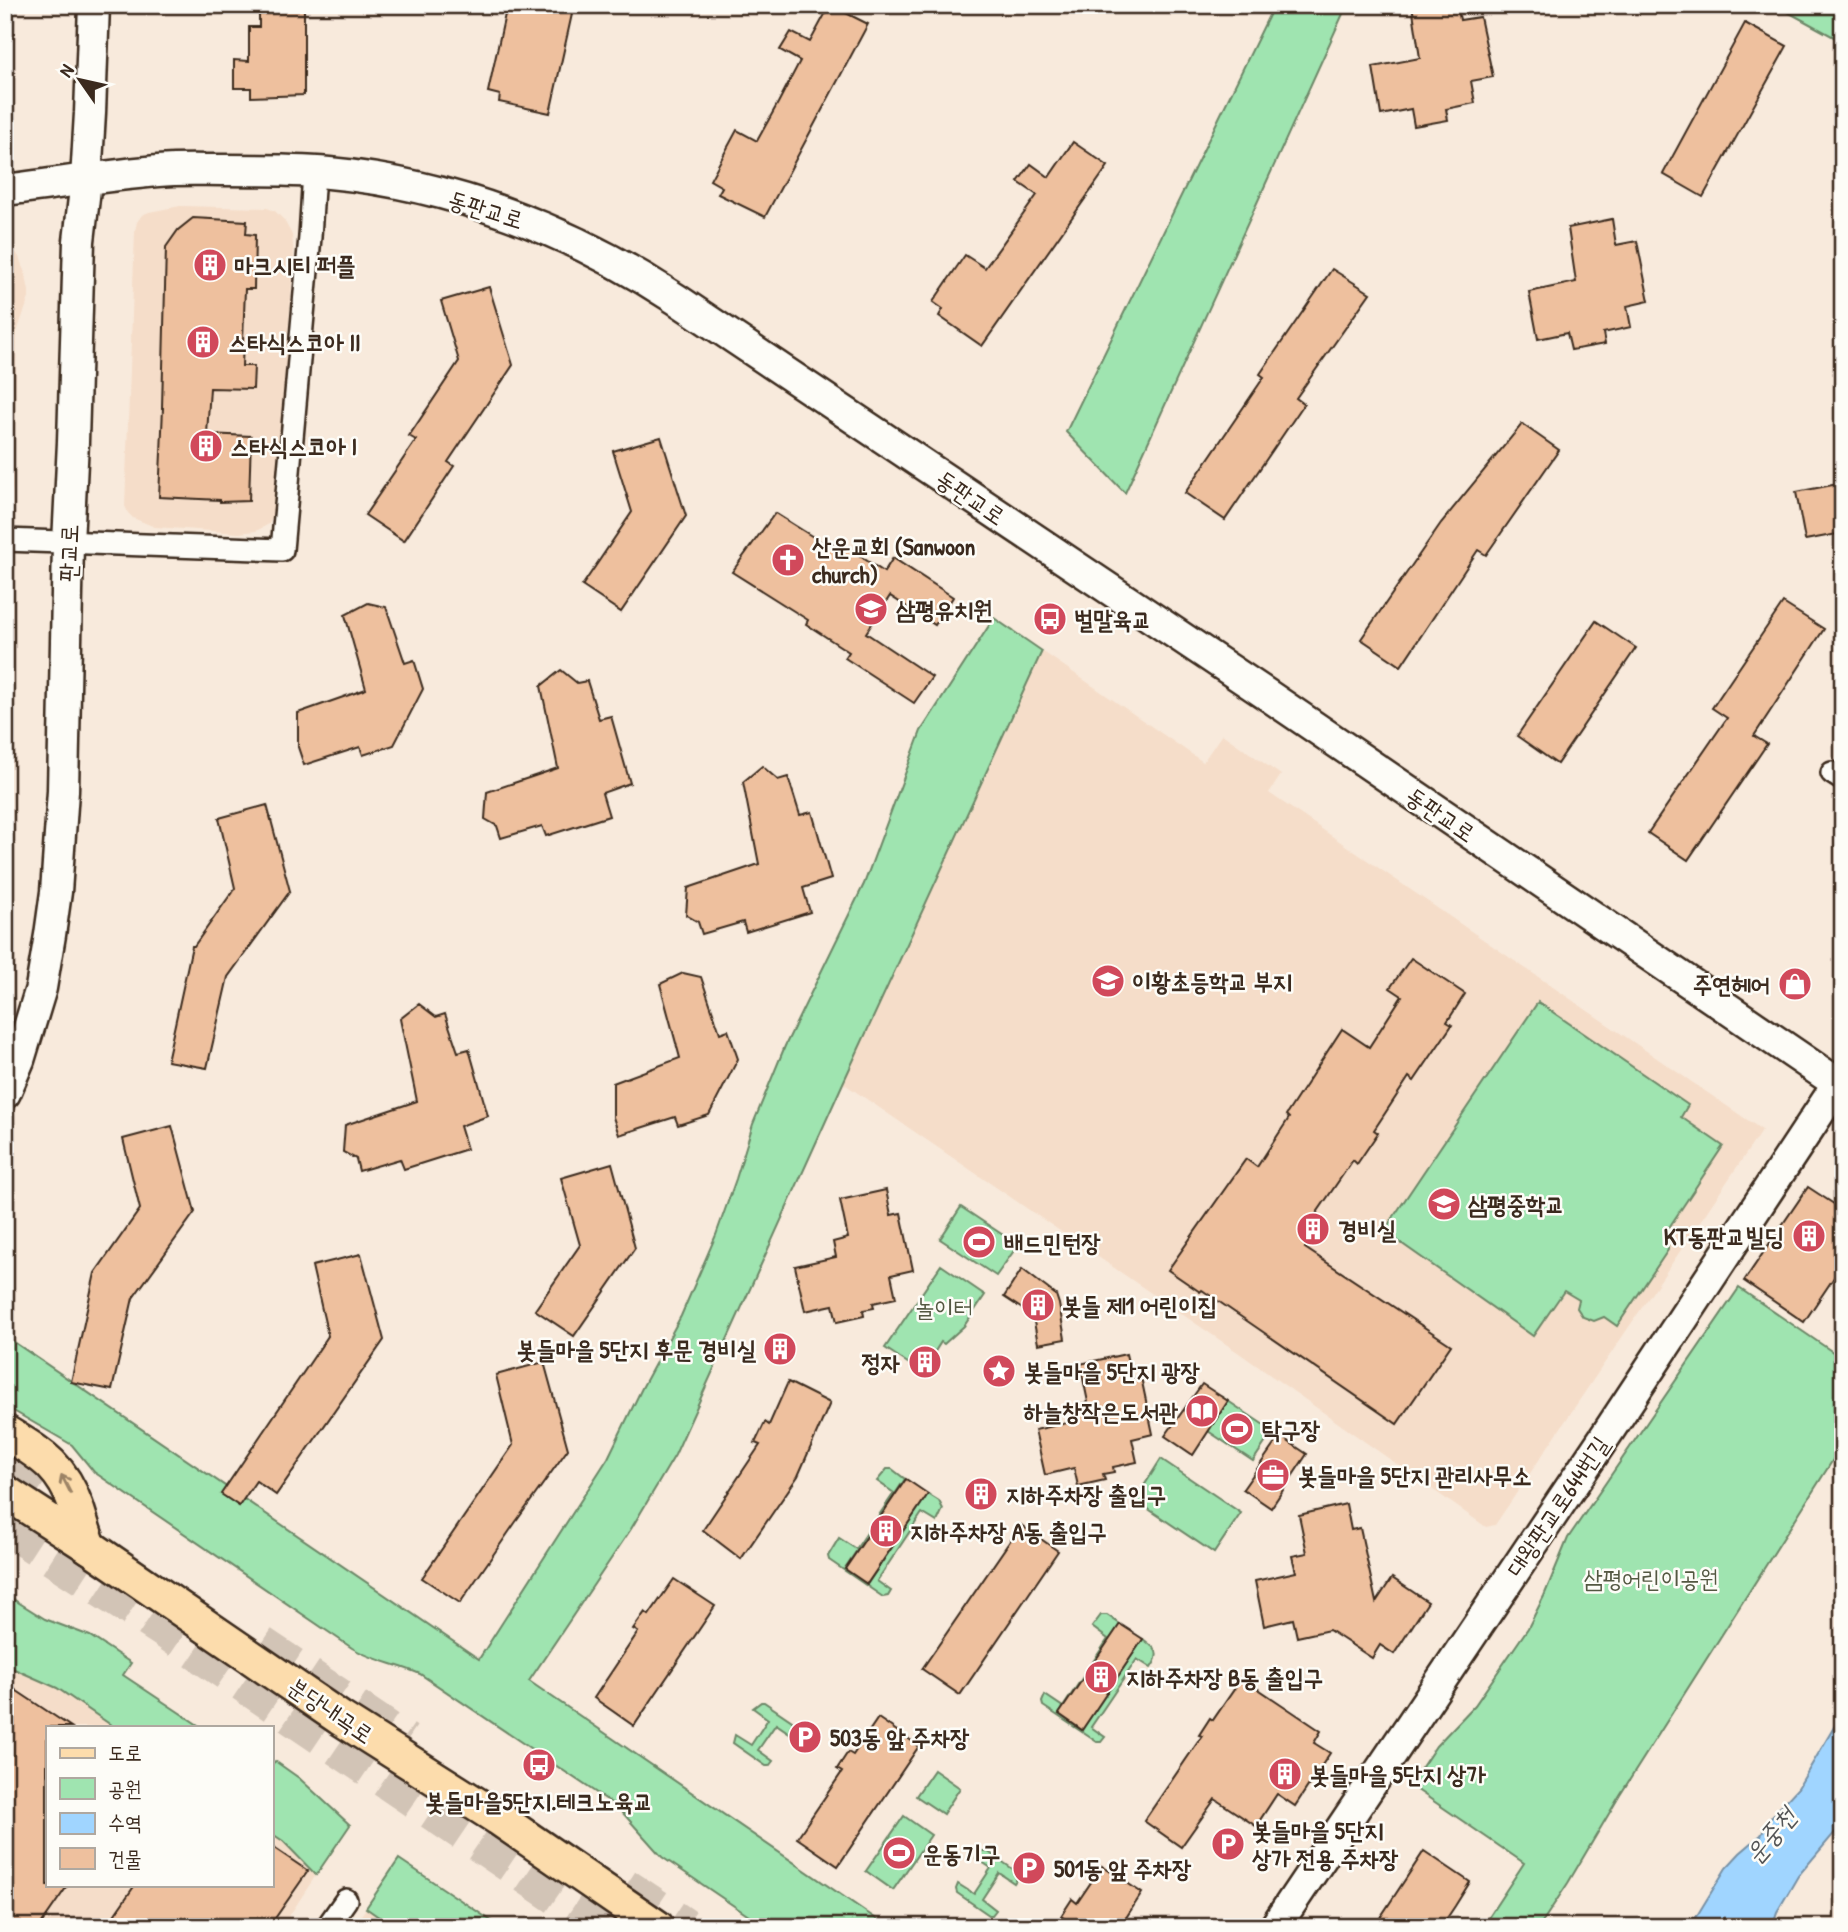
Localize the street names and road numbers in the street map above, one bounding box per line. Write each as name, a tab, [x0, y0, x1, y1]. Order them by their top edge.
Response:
street label: 동판교로	[444, 182, 528, 236]
street label: 동판교로	[930, 462, 1012, 532]
street label: 판교로	[51, 523, 85, 583]
street label: 동판교로	[1400, 779, 1482, 849]
street label: 대왕판교로644번길	[1498, 1430, 1616, 1582]
street label: 분당내곡로	[282, 1670, 380, 1750]

